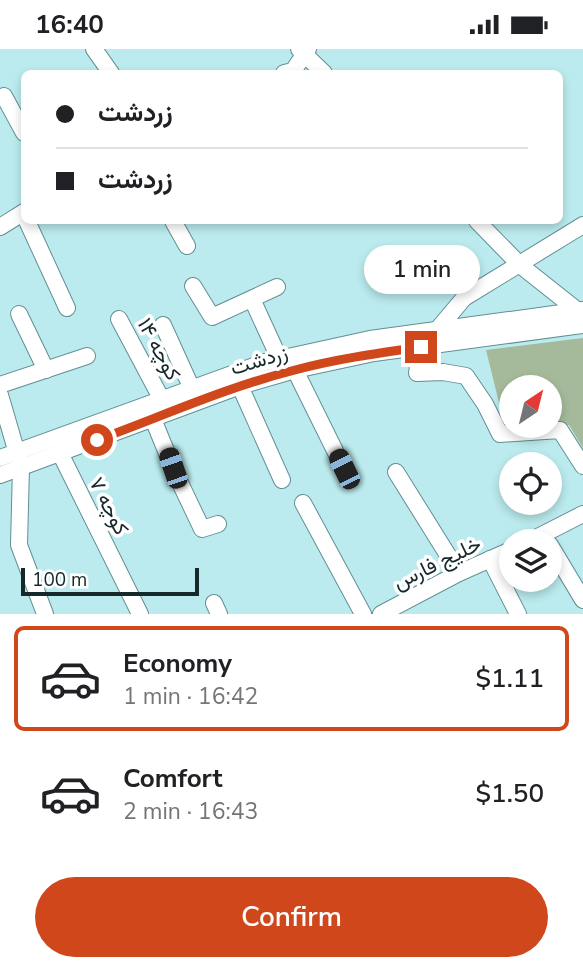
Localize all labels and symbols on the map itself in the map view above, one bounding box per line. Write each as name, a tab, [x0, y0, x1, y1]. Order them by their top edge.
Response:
callout: 1 min	[363, 245, 479, 295]
street label: کوچه ۱۴	[131, 313, 187, 385]
route end	[405, 331, 437, 363]
street label: زردشت	[227, 338, 291, 382]
north arrow	[499, 375, 562, 437]
route start	[81, 424, 113, 456]
car	[157, 445, 190, 491]
car	[326, 446, 363, 492]
street label: کوچه ۷	[83, 472, 135, 540]
street label: خلیج فارس	[388, 530, 486, 596]
scale bar	[21, 565, 200, 597]

